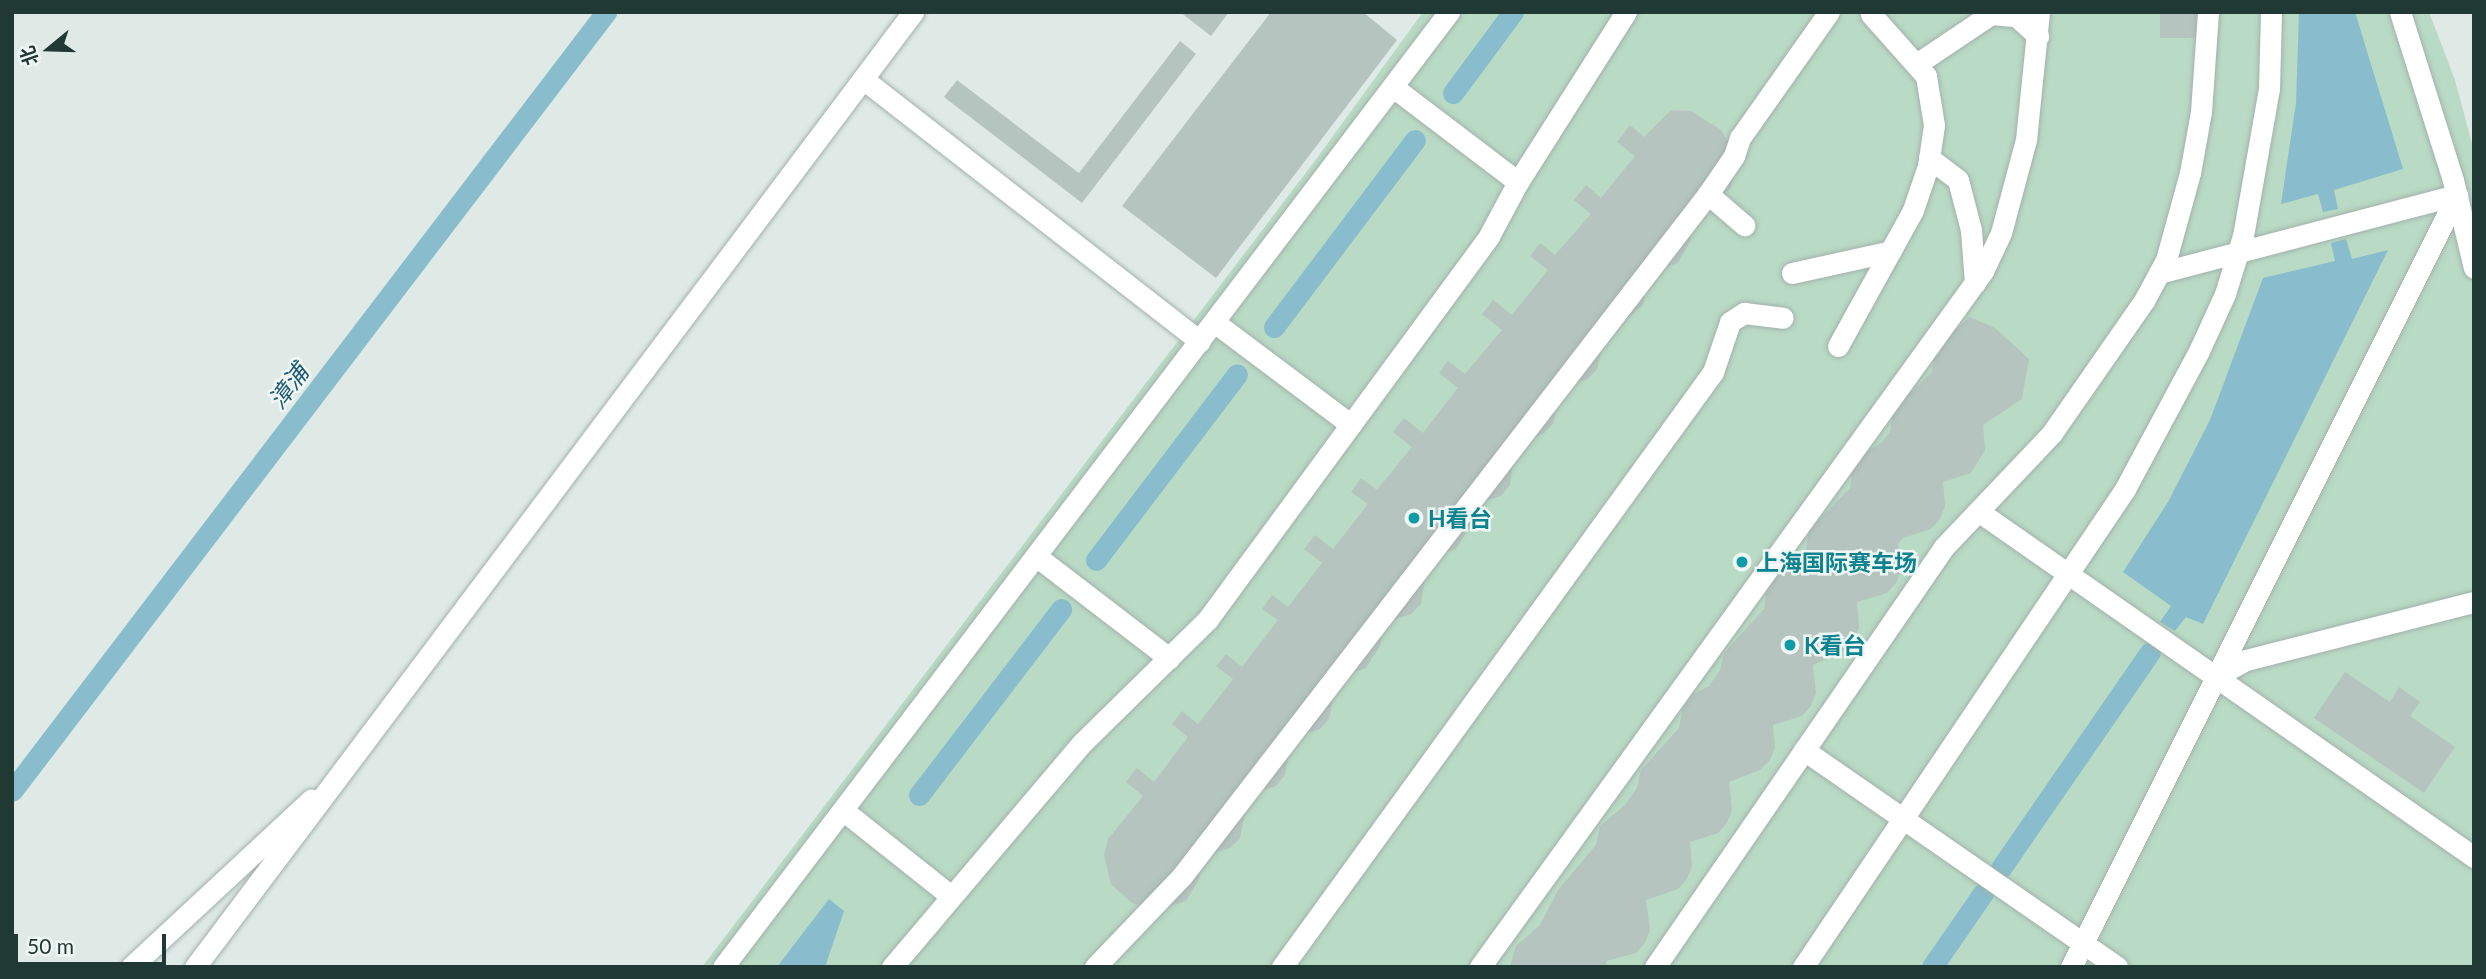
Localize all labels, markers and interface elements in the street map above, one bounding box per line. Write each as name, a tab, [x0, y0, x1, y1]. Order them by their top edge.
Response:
north arrow	[14, 14, 84, 84]
text: 北	[15, 43, 43, 69]
water label: 漳浦	[262, 358, 314, 414]
place label: H看台	[1428, 504, 1492, 532]
marker: H看台	[1406, 510, 1422, 526]
place label: 上海国际赛车场	[1756, 548, 1917, 576]
marker: 上海国际赛车场	[1734, 554, 1750, 570]
place label: K看台	[1804, 631, 1866, 659]
marker: K看台	[1782, 637, 1798, 653]
scale bar	[18, 920, 170, 964]
text: 50 m	[27, 933, 74, 958]

